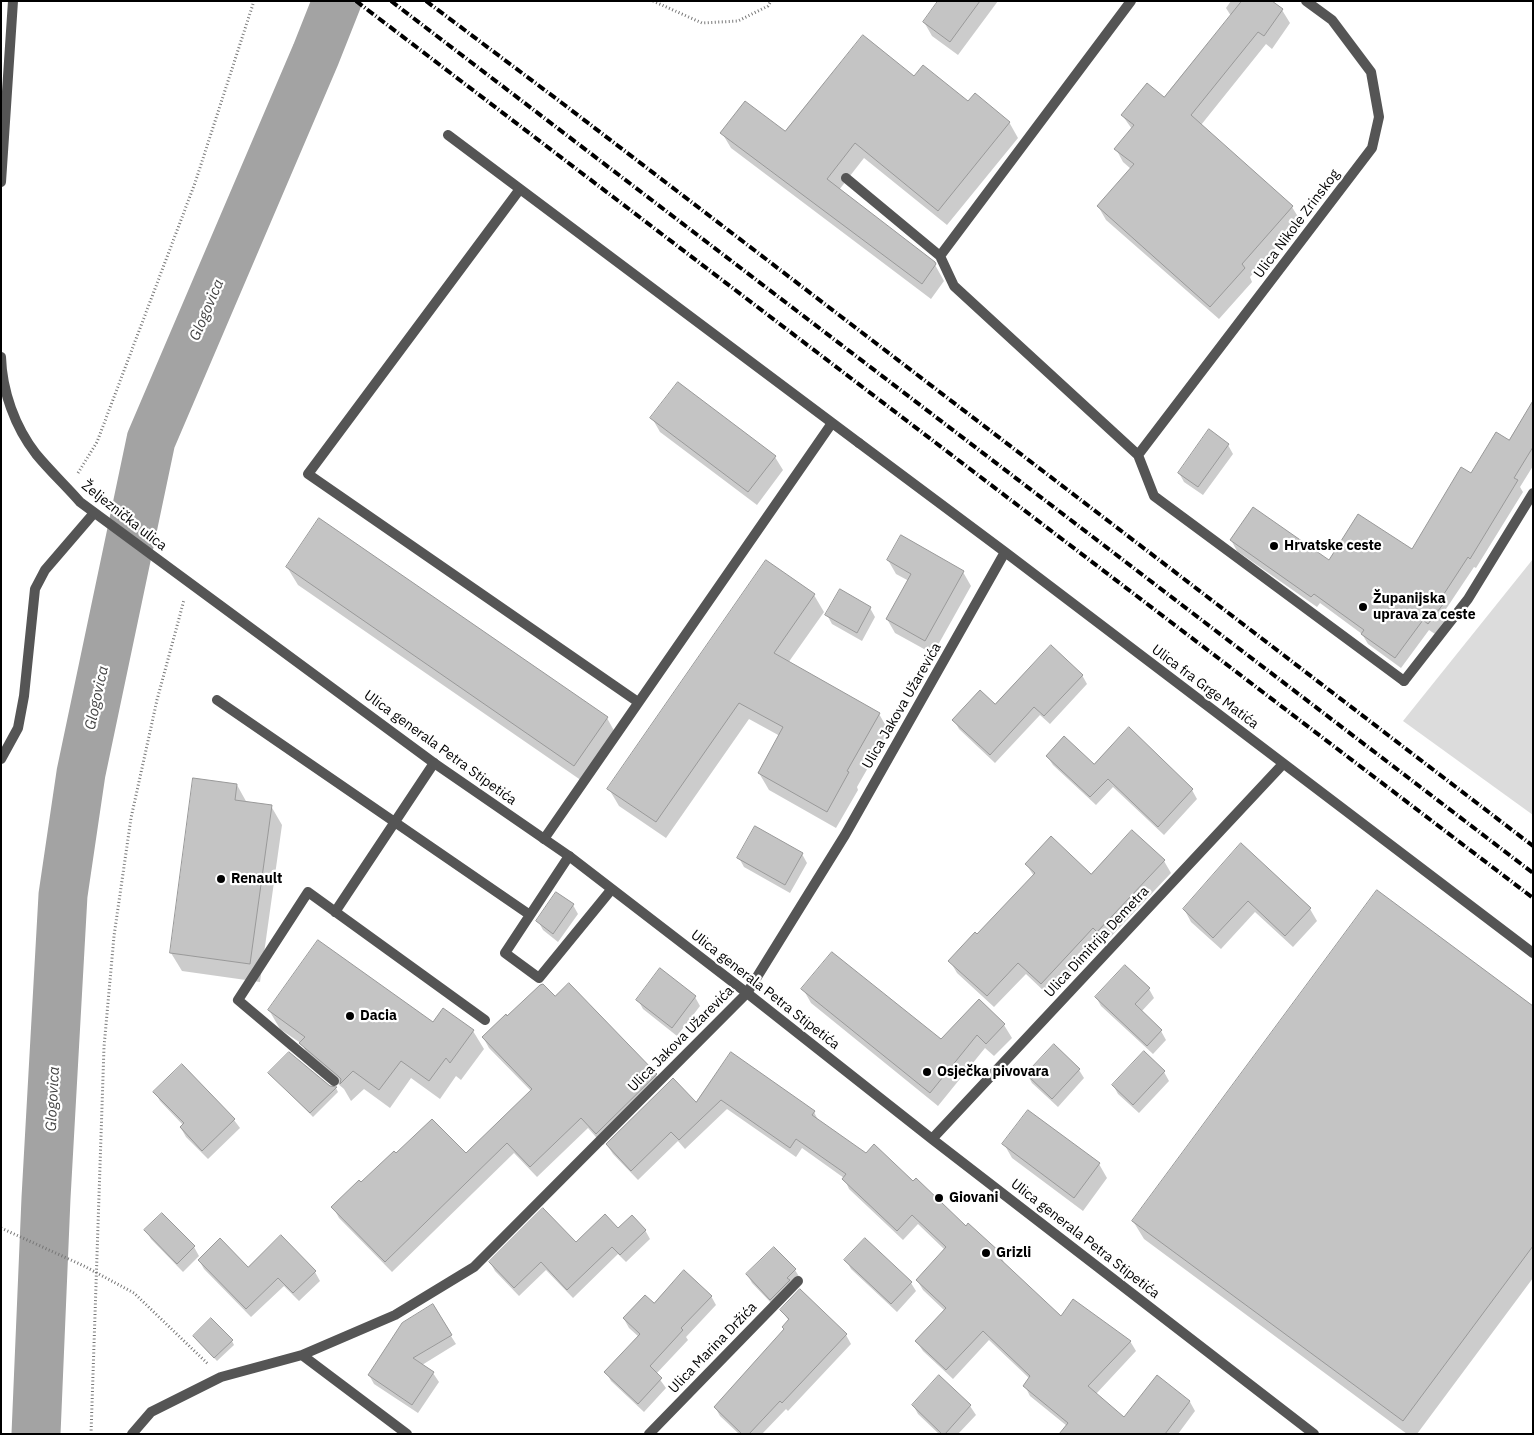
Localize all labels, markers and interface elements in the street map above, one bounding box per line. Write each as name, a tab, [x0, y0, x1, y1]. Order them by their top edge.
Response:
street label: Ulica Nikole Zrinskog	[1251, 166, 1343, 282]
water label: Glogovica	[186, 277, 228, 343]
street label: Željeznička ulica	[78, 478, 170, 554]
place label: Hrvatske ceste	[1284, 538, 1382, 554]
marker: Hrvatske ceste	[1268, 540, 1280, 552]
place label: Županijska uprava za ceste	[1373, 591, 1475, 624]
marker: Županijska uprava za ceste	[1357, 601, 1369, 613]
street label: Ulica Jakova Užarevića	[859, 640, 945, 772]
street label: Ulica fra Grge Matića	[1148, 641, 1262, 733]
water label: Glogovica	[81, 664, 113, 732]
street label: Ulica generala Petra Stipetića	[360, 687, 520, 809]
place label: Renault	[231, 871, 282, 887]
marker: Renault	[215, 873, 227, 885]
street label: Ulica Dimitrija Demetra	[1041, 883, 1153, 1001]
street label: Ulica generala Petra Stipetića	[687, 927, 843, 1053]
street label: Ulica Jakova Užarevića	[625, 983, 737, 1095]
place label: Dacia	[360, 1008, 397, 1024]
marker: Dacia	[344, 1010, 356, 1022]
place label: Osječka pivovara	[937, 1064, 1049, 1080]
water label: Glogovica	[42, 1066, 64, 1132]
marker: Osječka pivovara	[921, 1066, 933, 1078]
street label: Ulica generala Petra Stipetića	[1007, 1176, 1163, 1302]
place label: Giovani	[949, 1190, 999, 1206]
marker: Giovani	[933, 1192, 945, 1204]
place label: Grizli	[996, 1245, 1031, 1261]
marker: Grizli	[980, 1247, 992, 1259]
street label: Ulica Marina Držića	[665, 1299, 761, 1397]

